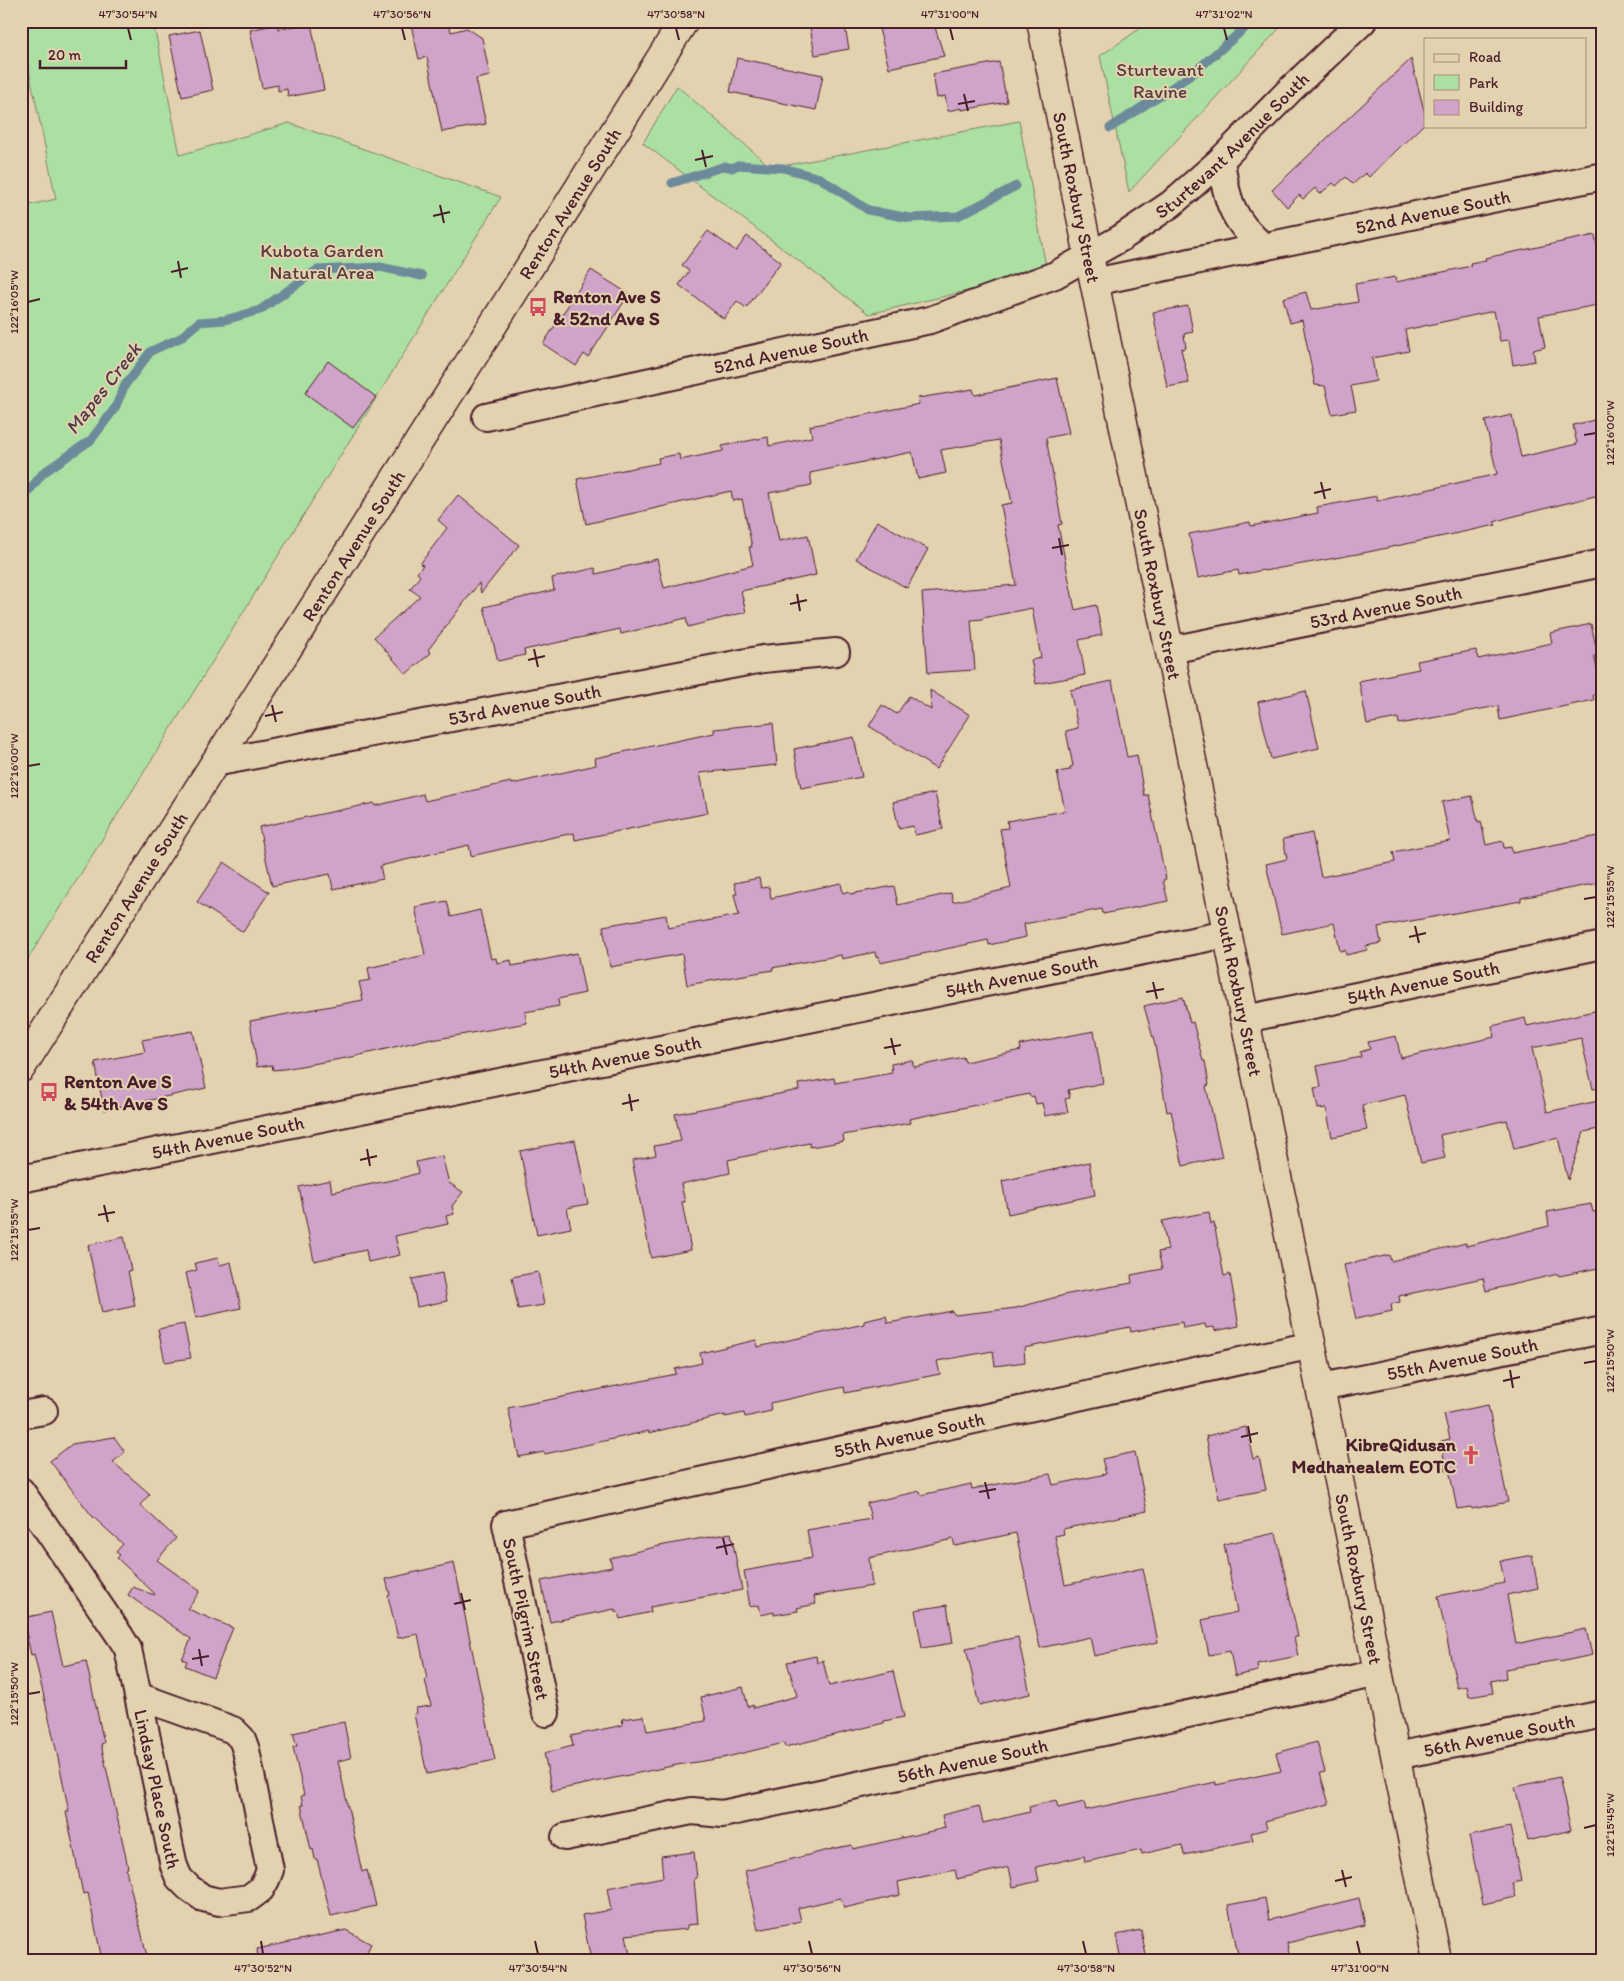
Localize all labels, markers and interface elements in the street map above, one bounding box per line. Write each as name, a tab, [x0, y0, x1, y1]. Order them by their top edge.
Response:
text: 47°30'54"N	[99, 7, 157, 21]
text: 47°30'56"N	[373, 7, 431, 21]
text: 47°30'58"N	[647, 7, 705, 21]
text: 47°31'00"N	[921, 7, 979, 21]
text: 47°31'02"N	[1195, 7, 1253, 21]
scale bar	[40, 38, 126, 70]
legend	[1424, 38, 1586, 128]
text: 20 m	[48, 46, 82, 64]
text: Road	[1469, 48, 1502, 66]
park label: Sturtevant Ravine	[1116, 58, 1204, 103]
street label: Sturtevant Avenue South	[1150, 67, 1314, 223]
text: Park	[1469, 74, 1499, 92]
text: Building	[1469, 98, 1523, 116]
street label: South Roxbury Street	[1048, 110, 1106, 285]
street label: Renton Avenue South	[513, 123, 626, 283]
street label: 52nd Avenue South	[1353, 184, 1512, 239]
park label: Kubota Garden Natural Area	[260, 239, 384, 284]
text: 122°16'05"W	[7, 270, 21, 334]
place label: Renton Ave S & 52nd Ave S	[553, 285, 661, 330]
bus stop icon: Renton Ave S & 52nd Ave S	[527, 296, 549, 318]
street label: 52nd Avenue South	[711, 322, 870, 378]
water label: Mapes Creek	[60, 336, 147, 439]
text: 122°16'00"W	[1603, 400, 1617, 466]
street label: Renton Avenue South	[296, 465, 410, 625]
street label: South Roxbury Street	[1129, 507, 1187, 682]
street label: 53rd Avenue South	[1308, 580, 1464, 633]
street label: 53rd Avenue South	[446, 678, 603, 730]
text: 122°16'00"W	[7, 733, 21, 799]
street label: Renton Avenue South	[79, 807, 192, 967]
text: 122°15'55"W	[1603, 865, 1617, 929]
street label: South Roxbury Street	[1210, 903, 1268, 1078]
street label: 54th Avenue South	[943, 949, 1100, 1002]
street label: 54th Avenue South	[1345, 955, 1502, 1009]
street label: 54th Avenue South	[546, 1030, 703, 1083]
place label: Renton Ave S & 54th Ave S	[64, 1070, 172, 1115]
bus stop icon: Renton Ave S & 54th Ave S	[38, 1081, 60, 1103]
street label: 54th Avenue South	[150, 1110, 306, 1164]
text: 122°15'55"W	[7, 1198, 21, 1262]
text: 122°15'50"W	[1603, 1329, 1617, 1393]
street label: 55th Avenue South	[1385, 1332, 1540, 1385]
street label: 55th Avenue South	[832, 1407, 987, 1462]
place label: KibreQidusan Medhanealem EOTC	[1292, 1433, 1457, 1478]
church icon: KibreQidusan Medhanealem EOTC	[1460, 1444, 1482, 1466]
street label: South Roxbury Street	[1330, 1491, 1388, 1666]
street label: South Pilgrim Street	[498, 1536, 554, 1702]
text: 122°15'50"W	[7, 1662, 21, 1726]
street label: Lindsay Place South	[130, 1707, 186, 1871]
street label: 56th Avenue South	[1421, 1709, 1577, 1762]
street label: 56th Avenue South	[895, 1733, 1050, 1788]
text: 122°15'45"W	[1603, 1793, 1617, 1857]
text: 47°30'52"N	[234, 1961, 292, 1975]
text: 47°30'54"N	[509, 1961, 567, 1975]
text: 47°30'56"N	[783, 1961, 841, 1975]
text: 47°30'58"N	[1057, 1961, 1115, 1975]
text: 47°31'00"N	[1331, 1961, 1389, 1975]

